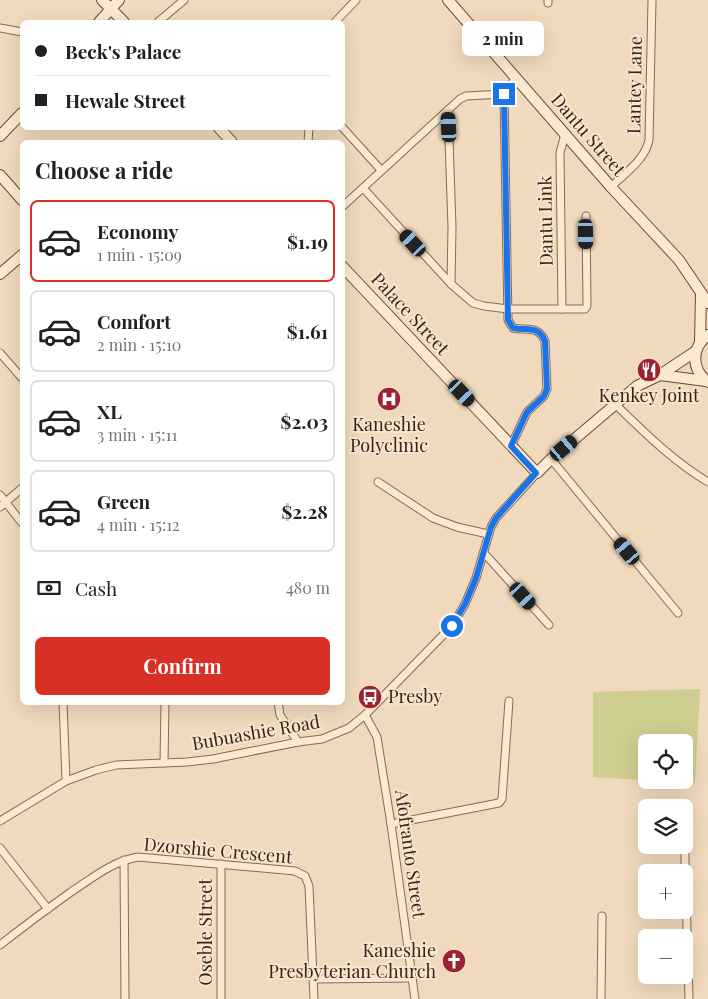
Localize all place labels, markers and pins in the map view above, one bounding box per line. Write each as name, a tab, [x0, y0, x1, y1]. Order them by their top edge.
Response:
restaurant icon: Kenkey Joint	[636, 357, 662, 383]
place label: Kenkey Joint	[599, 383, 700, 407]
hospital icon: Kaneshie Polyclinic	[376, 386, 402, 412]
place label: Kaneshie Polyclinic	[350, 412, 428, 457]
bus stop icon: Presby	[357, 684, 383, 710]
place label: Presby	[388, 684, 442, 708]
place label: Kaneshie Presbyterian Church	[268, 938, 436, 983]
church icon: Kaneshie Presbyterian Church	[441, 948, 467, 974]

